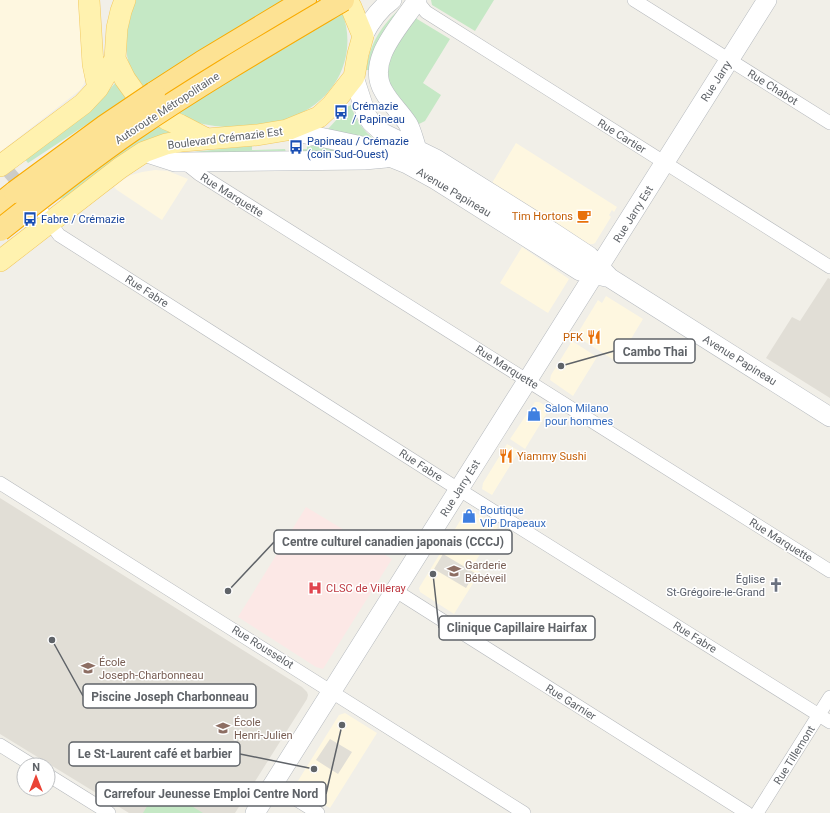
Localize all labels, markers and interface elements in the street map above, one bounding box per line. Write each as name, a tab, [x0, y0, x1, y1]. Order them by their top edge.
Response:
street label: Rue Jarry	[698, 58, 735, 104]
street label: Rue Chabot	[745, 67, 801, 108]
street label: Autoroute Métropolitaine	[113, 70, 222, 147]
place label: Crémazie / Papineau	[352, 100, 405, 126]
bus stop icon: Crémazie / Papineau	[333, 104, 349, 120]
street label: Rue Cartier	[595, 117, 648, 156]
street label: Boulevard Crémazie Est	[167, 125, 284, 152]
place label: Papineau / Crémazie (coin Sud-Ouest)	[307, 135, 409, 161]
bus stop icon: Papineau / Crémazie (coin Sud-Ouest)	[288, 139, 304, 155]
street label: Avenue Papineau	[414, 165, 493, 220]
street label: Rue Marquette	[198, 171, 266, 220]
street label: Rue Jarry Est	[611, 183, 656, 245]
cafe icon: Tim Hortons	[576, 208, 592, 224]
place label: Tim Hortons	[512, 210, 573, 223]
bus stop icon: Fabre / Crémazie	[22, 211, 38, 227]
place label: Fabre / Crémazie	[41, 213, 125, 226]
street label: Rue Fabre	[123, 273, 171, 310]
restaurant icon: PFK	[586, 329, 602, 345]
place label: PFK	[563, 331, 583, 344]
street label: Avenue Papineau	[701, 333, 779, 388]
callout: Cambo Thai	[614, 339, 695, 363]
street label: Rue Marquette	[473, 343, 541, 392]
text: Cambo Thai	[623, 345, 687, 359]
place label: Salon Milano pour hommes	[545, 402, 613, 428]
shop icon: Salon Milano pour hommes	[526, 406, 542, 422]
street label: Rue Fabre	[397, 447, 445, 484]
restaurant icon: Yiammy Sushi	[498, 448, 514, 464]
place label: Yiammy Sushi	[517, 450, 587, 463]
street label: Rue Jarry Est	[438, 457, 483, 519]
place label: Boutique VIP Drapeaux	[480, 504, 546, 530]
shop icon: Boutique VIP Drapeaux	[461, 508, 477, 524]
street label: Rue Marquette	[747, 516, 815, 565]
callout: Centre culturel canadien japonais (CCCJ)	[274, 530, 512, 554]
text: Centre culturel canadien japonais (CCCJ)	[282, 535, 504, 549]
place label: Garderie Bébéveil	[465, 559, 507, 585]
school or university icon: Garderie Bébéveil	[446, 563, 462, 579]
place label: Église St-Grégoire-le-Grand	[666, 573, 765, 599]
church icon: Église St-Grégoire-le-Grand	[768, 577, 784, 593]
hospital icon: CLSC de Villeray	[307, 580, 323, 596]
place label: CLSC de Villeray	[326, 582, 407, 595]
callout: Clinique Capillaire Hairfax	[439, 616, 595, 640]
street label: Rue Fabre	[671, 619, 719, 656]
text: Clinique Capillaire Hairfax	[447, 621, 588, 635]
street label: Rue Rousselot	[229, 623, 296, 672]
place label: École Joseph-Charbonneau	[99, 656, 204, 682]
school or university icon: École Joseph-Charbonneau	[80, 660, 96, 676]
street label: Rue Garnier	[543, 682, 599, 723]
callout: Piscine Joseph Charbonneau	[83, 684, 256, 708]
text: Piscine Joseph Charbonneau	[91, 690, 249, 704]
place label: École Henri-Julien	[234, 716, 293, 742]
school or university icon: École Henri-Julien	[215, 720, 231, 736]
street label: Rue Tillemont	[771, 723, 818, 787]
callout: Le St-Laurent café et barbier	[69, 742, 240, 766]
text: Le St-Laurent café et barbier	[78, 747, 233, 761]
north arrow	[16, 757, 56, 797]
text: N	[32, 761, 40, 774]
callout: Carrefour Jeunesse Emploi Centre Nord	[96, 782, 326, 806]
text: Carrefour Jeunesse Emploi Centre Nord	[104, 787, 319, 801]

